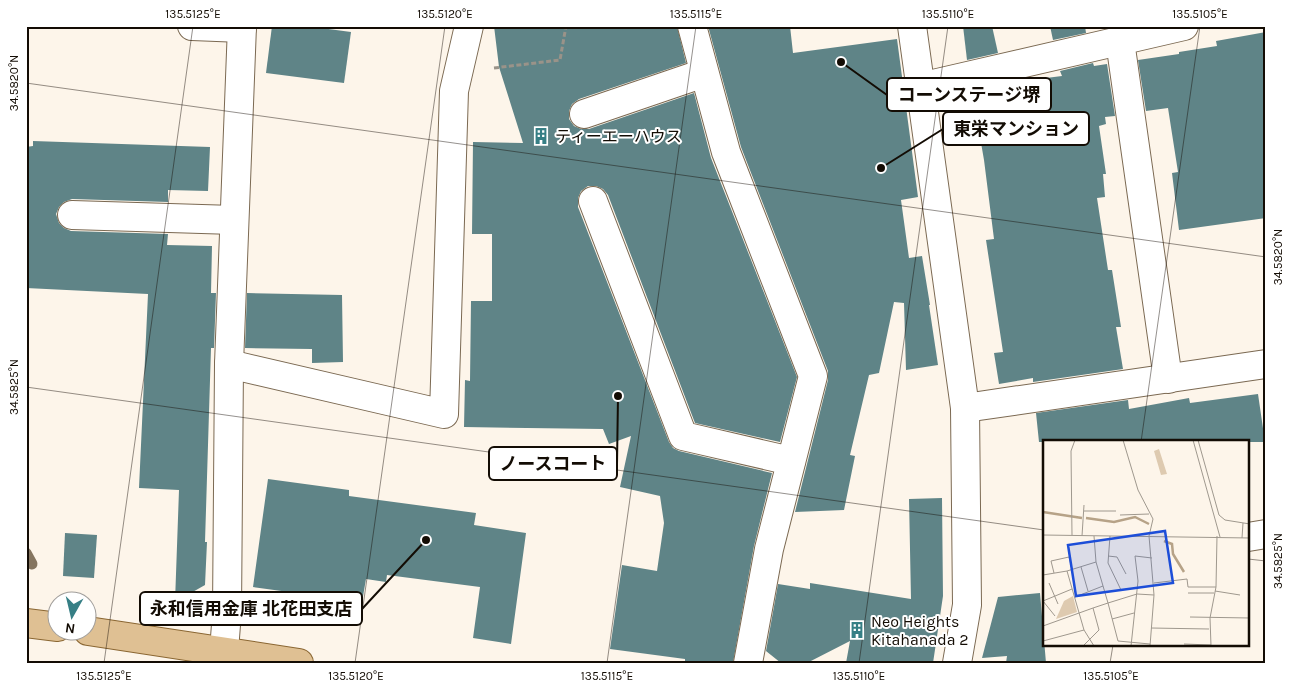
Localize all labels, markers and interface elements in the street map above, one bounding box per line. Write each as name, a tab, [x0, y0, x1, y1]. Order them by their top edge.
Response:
text: 135.5125°E	[165, 7, 221, 21]
text: 135.5120°E	[417, 7, 473, 21]
text: 135.5115°E	[670, 7, 722, 21]
text: 135.5110°E	[922, 7, 974, 21]
text: 135.5105°E	[1172, 7, 1228, 21]
text: 34.5820°N	[7, 55, 21, 111]
callout: コーンステージ堺	[887, 78, 1051, 111]
text: コーンステージ堺	[898, 84, 1041, 106]
callout: 東栄マンション	[943, 112, 1089, 145]
text: 東栄マンション	[953, 118, 1079, 140]
building icon: ティーエーハウス	[531, 126, 551, 146]
place label: ティーエーハウス	[555, 127, 682, 146]
text: 34.5820°N	[1271, 229, 1285, 285]
text: 34.5825°N	[7, 359, 21, 415]
inset map	[1043, 440, 1250, 646]
callout: ノースコート	[489, 447, 617, 480]
text: ノースコート	[499, 453, 607, 475]
text: 34.5825°N	[1271, 533, 1285, 589]
north arrow	[48, 592, 98, 642]
callout: 永和信用金庫 北花田支店	[140, 592, 362, 625]
text: 永和信用金庫 北花田支店	[150, 598, 352, 620]
place label: Neo Heights Kitahanada 2	[871, 612, 969, 649]
text: N	[64, 619, 76, 637]
building icon: Neo Heights Kitahanada 2	[847, 620, 867, 640]
text: 135.5125°E	[76, 669, 132, 683]
text: 135.5120°E	[328, 669, 384, 683]
text: 135.5115°E	[581, 669, 633, 683]
text: 135.5110°E	[833, 669, 885, 683]
text: 135.5105°E	[1083, 669, 1139, 683]

